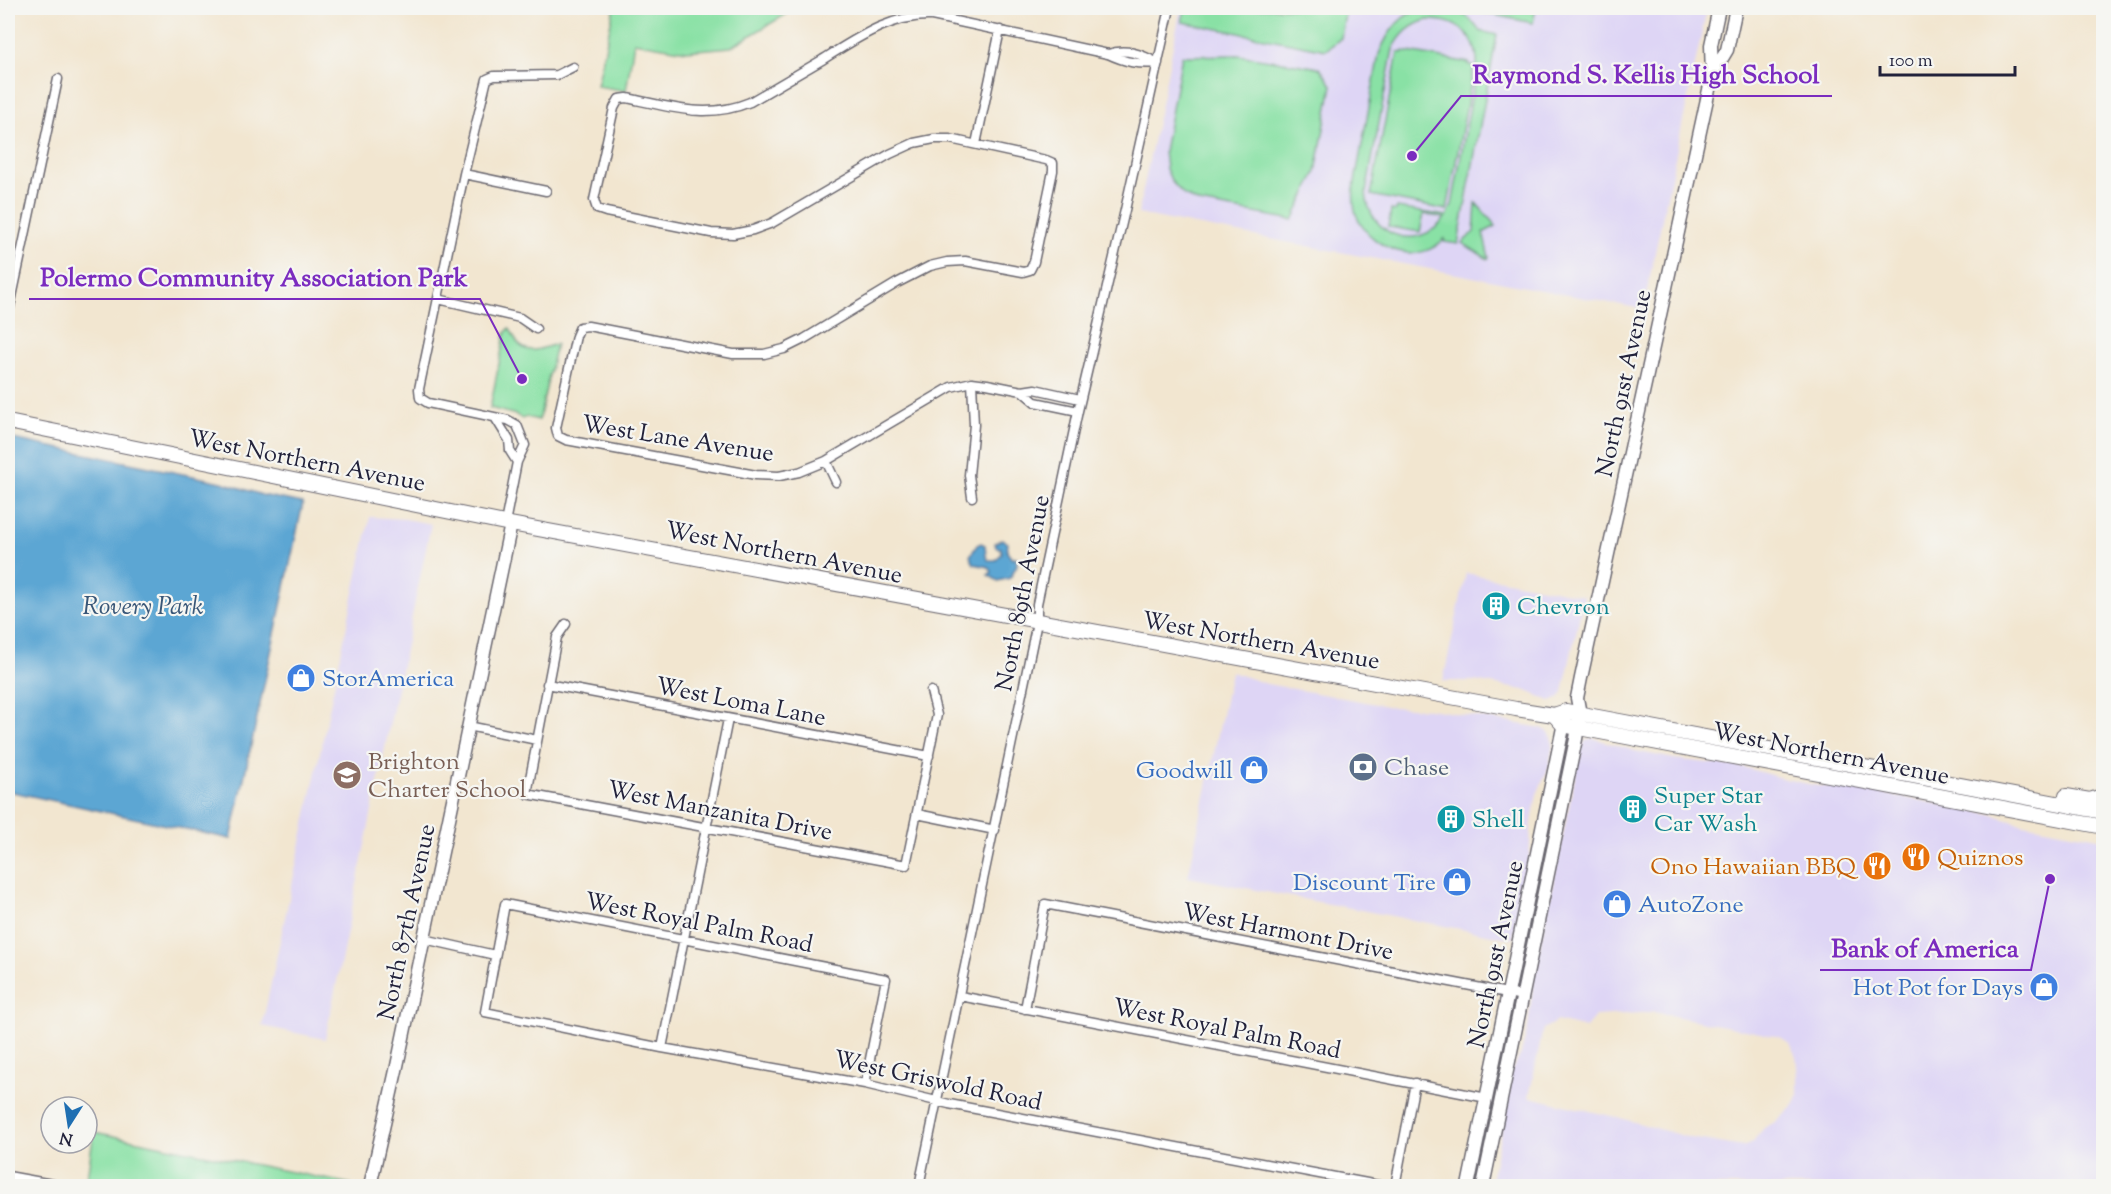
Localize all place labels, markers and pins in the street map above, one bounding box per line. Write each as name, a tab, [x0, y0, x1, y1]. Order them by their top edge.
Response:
callout: Raymond S. Kellis High School	[1461, 52, 1832, 96]
callout: Polermo Community Association Park	[29, 255, 480, 299]
building icon: Chevron	[1480, 590, 1512, 622]
place label: Chevron	[1517, 591, 1610, 625]
shop icon: StorAmerica	[285, 662, 317, 694]
place label: StorAmerica	[322, 663, 454, 697]
place label: Brighton Charter School	[368, 746, 527, 808]
bank icon: Chase	[1347, 751, 1379, 783]
place label: Chase	[1384, 752, 1449, 786]
shop icon: Goodwill	[1238, 754, 1270, 786]
place label: Goodwill	[1136, 755, 1233, 789]
school or university icon: Brighton Charter School	[331, 759, 363, 791]
place label: Super Star Car Wash	[1654, 780, 1763, 842]
building icon: Super Star Car Wash	[1617, 793, 1649, 825]
building icon: Shell	[1435, 803, 1467, 835]
place label: Shell	[1472, 804, 1525, 838]
restaurant icon: Quiznos	[1900, 841, 1932, 873]
place label: Quiznos	[1937, 842, 2023, 876]
restaurant icon: Ono Hawaiian BBQ	[1861, 850, 1893, 882]
place label: Ono Hawaiian BBQ	[1650, 851, 1859, 885]
shop icon: Discount Tire	[1441, 866, 1473, 898]
place label: Discount Tire	[1293, 867, 1436, 901]
shop icon: AutoZone	[1601, 888, 1633, 920]
place label: AutoZone	[1638, 889, 1744, 923]
callout: Bank of America	[1820, 926, 2031, 970]
shop icon: Hot Pot for Days	[2028, 971, 2060, 1003]
place label: Hot Pot for Days	[1853, 972, 2023, 1006]

